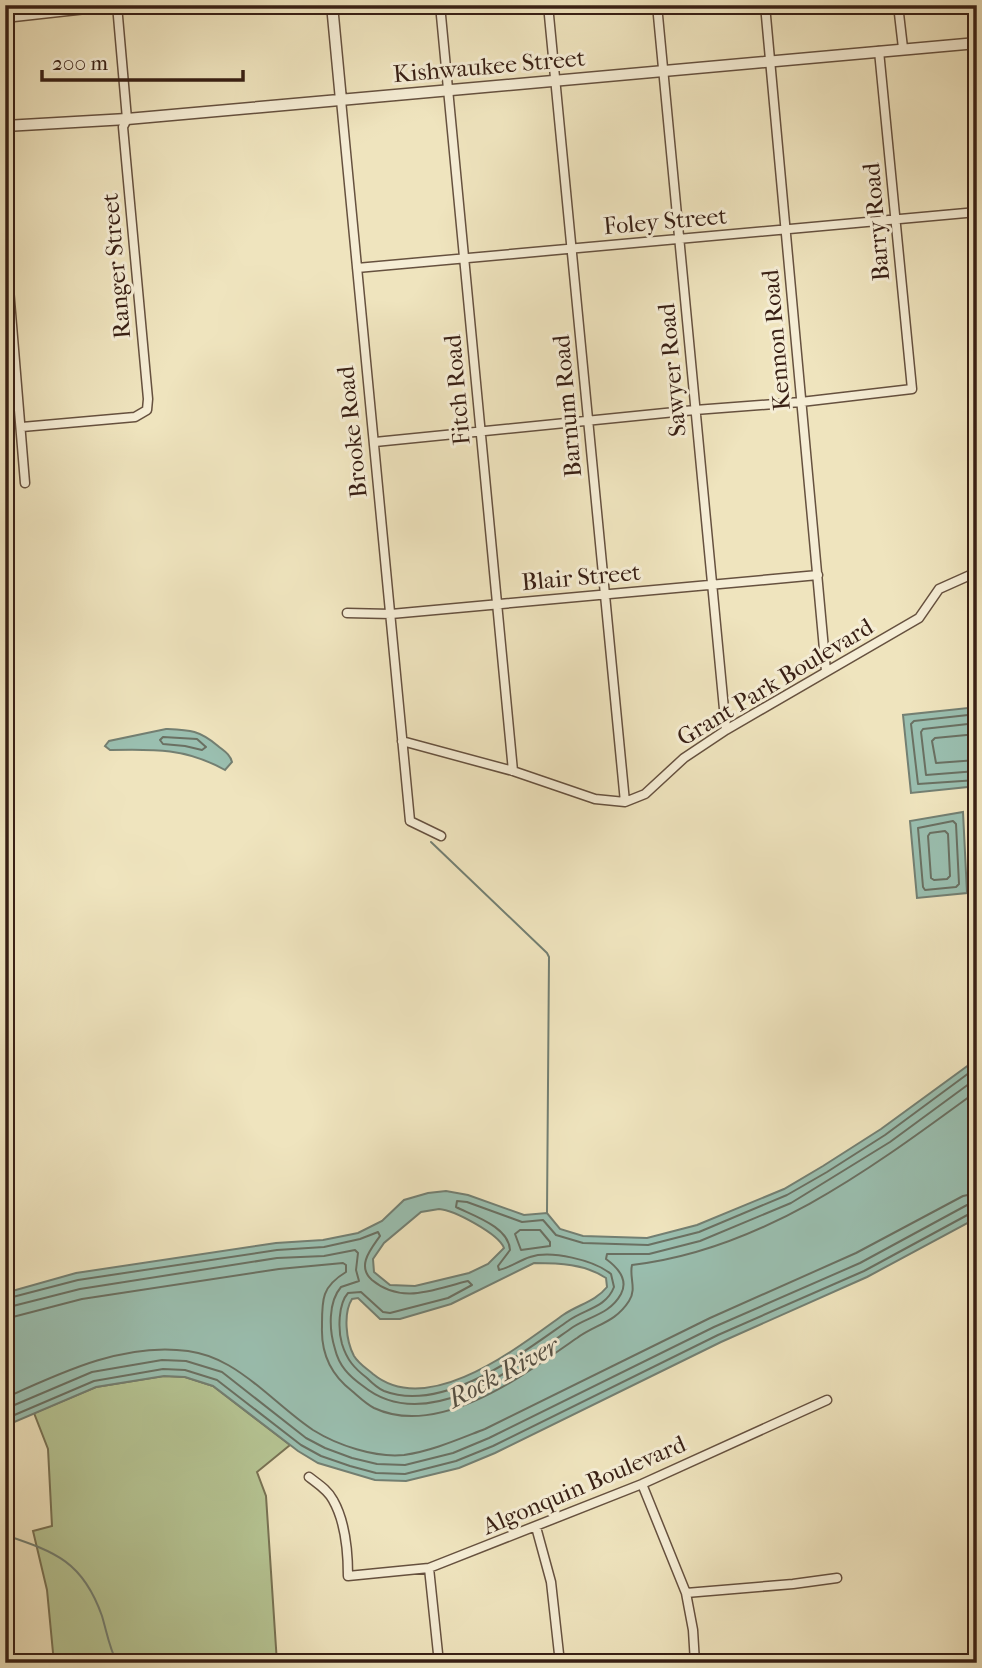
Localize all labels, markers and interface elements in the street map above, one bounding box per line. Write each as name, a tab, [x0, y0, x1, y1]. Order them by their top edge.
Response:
scale bar	[42, 38, 243, 82]
street label: Kishwaukee Street	[392, 44, 587, 88]
text: 200 m	[52, 51, 108, 75]
street label: Barry Road	[857, 161, 895, 282]
street label: Ranger Street	[96, 192, 136, 340]
street label: Foley Street	[602, 202, 728, 240]
street label: Kennon Road	[756, 268, 796, 412]
street label: Sawyer Road	[652, 301, 692, 438]
street label: Fitch Road	[438, 333, 476, 446]
street label: Barnum Road	[547, 333, 587, 478]
street label: Brooke Road	[331, 364, 373, 499]
street label: Blair Street	[520, 558, 642, 596]
street label: Grant Park Boulevard	[672, 612, 879, 752]
water label: Rock River	[441, 1329, 566, 1415]
street label: Algonquin Boulevard	[477, 1429, 691, 1541]

